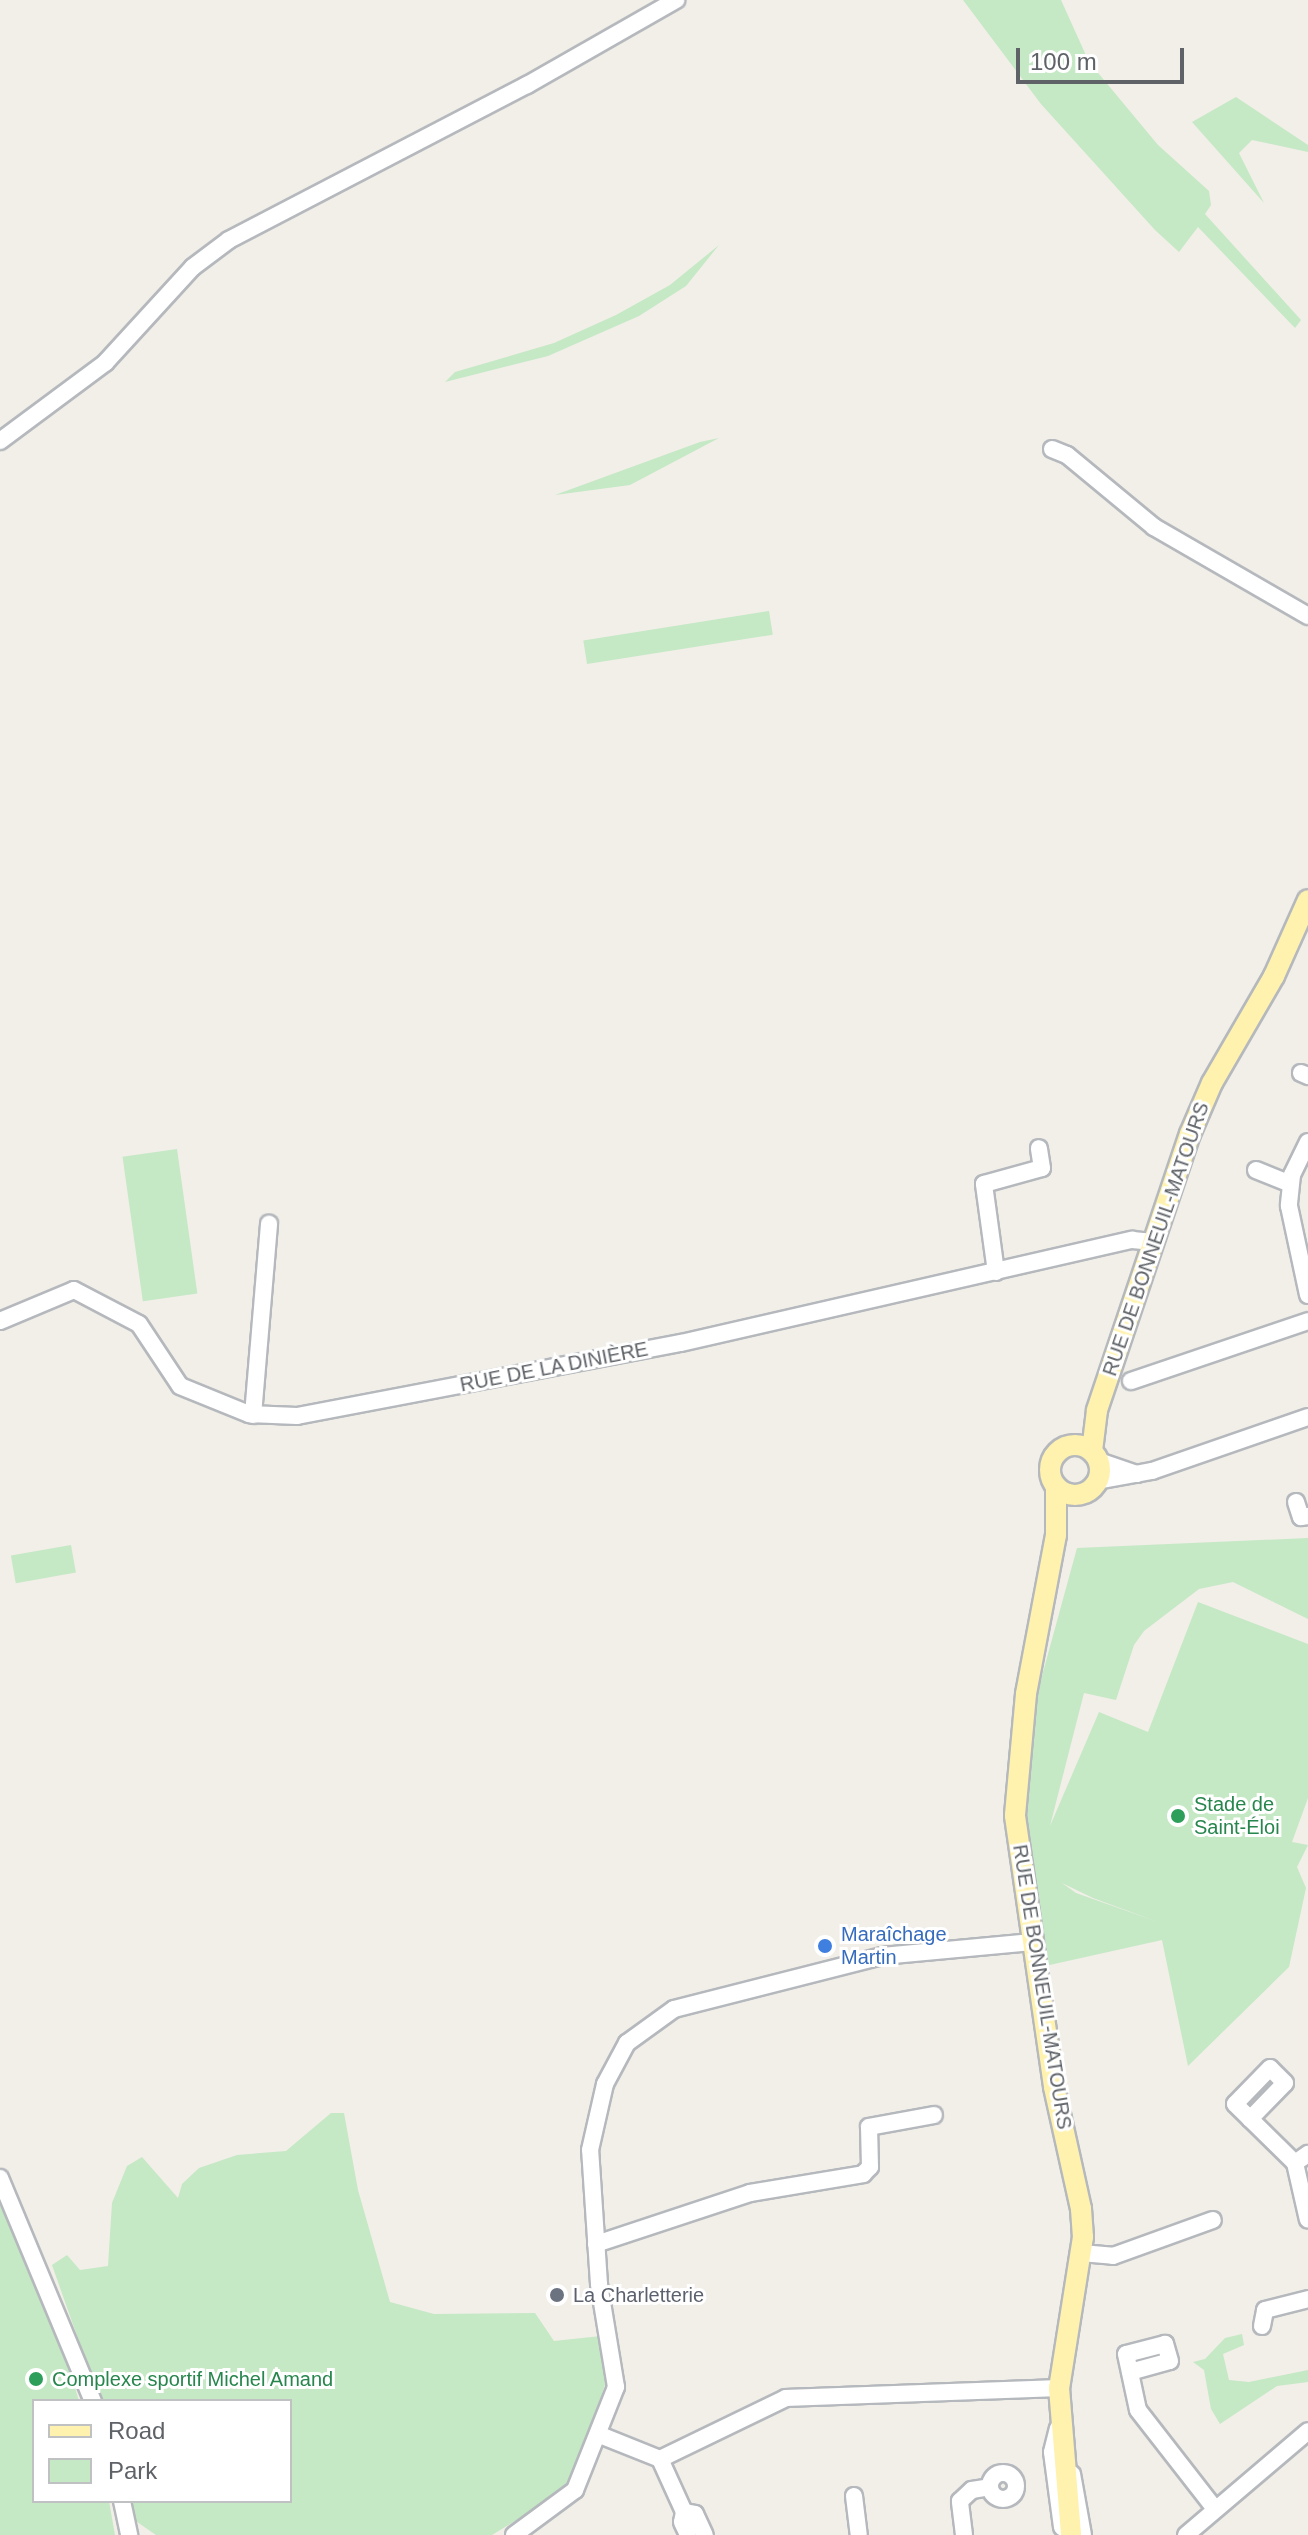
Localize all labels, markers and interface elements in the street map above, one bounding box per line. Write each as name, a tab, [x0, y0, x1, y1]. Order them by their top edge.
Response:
scale bar	[1020, 32, 1188, 82]
text: 100 m	[1030, 48, 1097, 75]
street label: RUE DE BONNEUIL-MATOURS	[1098, 1099, 1214, 1379]
street label: RUE DE LA DINIÈRE	[457, 1337, 651, 1397]
place label: Stade de Saint-Éloi	[1194, 1792, 1280, 1839]
marker: Stade de Saint-Éloi	[1169, 1807, 1187, 1825]
street label: RUE DE BONNEUIL-MATOURS	[1008, 1843, 1076, 2131]
place label: Maraîchage Martin	[841, 1922, 947, 1969]
marker: Maraîchage Martin	[816, 1937, 834, 1955]
place label: La Charletterie	[573, 2283, 704, 2307]
marker: La Charletterie	[548, 2286, 566, 2304]
place label: Complexe sportif Michel Amand	[52, 2367, 334, 2391]
marker: Complexe sportif Michel Amand	[27, 2370, 45, 2388]
legend	[32, 2399, 292, 2503]
text: Road	[108, 2417, 165, 2444]
text: Park	[108, 2457, 157, 2484]

